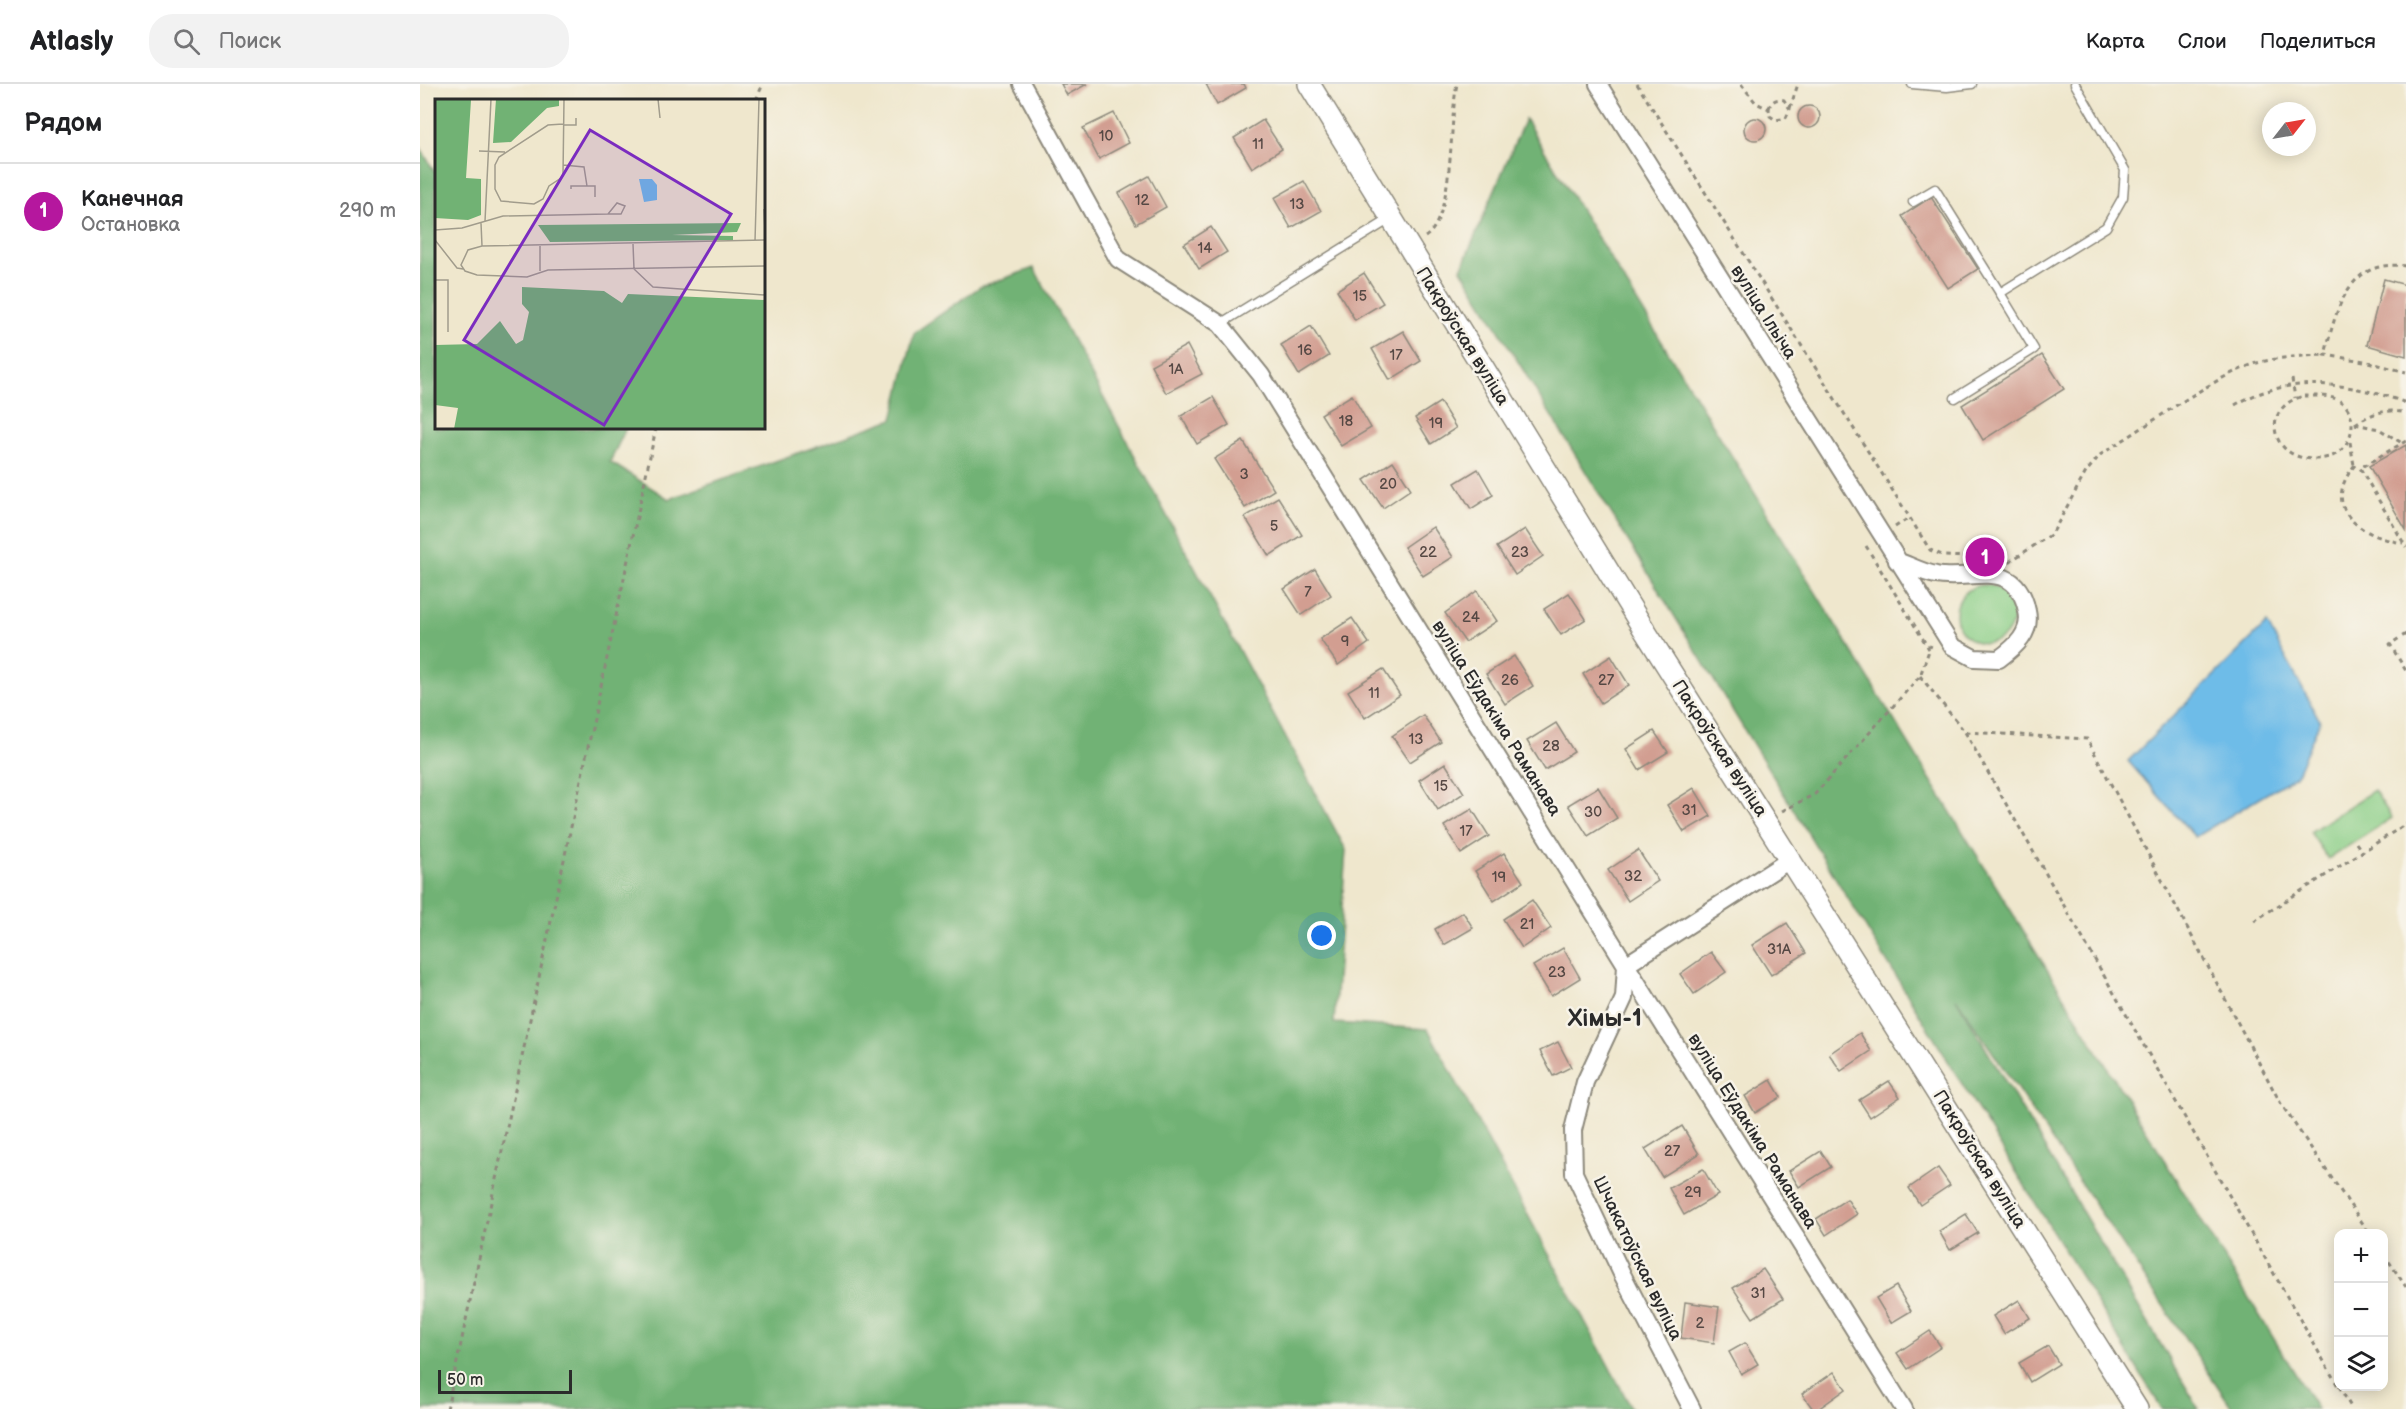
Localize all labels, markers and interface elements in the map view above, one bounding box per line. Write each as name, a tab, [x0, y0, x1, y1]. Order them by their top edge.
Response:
search box	[149, 14, 569, 68]
text: Atlasly	[30, 25, 113, 58]
icon: search	[170, 25, 203, 58]
text: Поиск	[218, 28, 281, 55]
text: Карта	[2086, 29, 2145, 54]
text: Слои	[2178, 29, 2227, 54]
text: Поделиться	[2260, 29, 2376, 54]
inset map	[435, 99, 765, 429]
north arrow	[2262, 102, 2316, 156]
text: Рядом	[24, 108, 102, 139]
house number: 10	[1099, 127, 1113, 146]
house number: 11	[1252, 135, 1264, 154]
text: Канечная	[81, 186, 184, 213]
house number: 12	[1135, 191, 1149, 210]
house number: 13	[1289, 195, 1305, 214]
text: 1	[39, 199, 48, 223]
text: 290 m	[339, 199, 396, 223]
text: Остановка	[81, 213, 180, 237]
house number: 14	[1198, 239, 1212, 258]
street label: вуліца Ільіча	[1726, 261, 1801, 364]
street label: Пакроўская вуліца	[1412, 263, 1514, 409]
house number: 15	[1353, 287, 1367, 306]
house number: 16	[1298, 341, 1312, 360]
house number: 17	[1389, 346, 1403, 365]
house number: 1А	[1169, 360, 1184, 379]
house number: 18	[1339, 412, 1354, 431]
house number: 19	[1429, 414, 1443, 433]
house number: 3	[1239, 465, 1249, 484]
house number: 20	[1379, 475, 1397, 494]
house number: 5	[1270, 517, 1278, 536]
pin: 1	[1966, 534, 2004, 580]
house number: 22	[1419, 543, 1437, 562]
house number: 23	[1511, 543, 1529, 562]
house number: 7	[1304, 583, 1312, 602]
house number: 24	[1462, 608, 1480, 627]
street label: вуліца Еўдакіма Раманава	[1428, 617, 1566, 820]
house number: 9	[1341, 632, 1349, 651]
house number: 26	[1501, 671, 1519, 690]
house number: 27	[1598, 671, 1615, 690]
street label: Пакроўская вуліца	[1668, 676, 1772, 821]
house number: 11	[1368, 684, 1380, 703]
house number: 13	[1408, 730, 1424, 749]
house number: 28	[1542, 737, 1560, 756]
house number: 15	[1434, 777, 1448, 796]
house number: 31	[1681, 801, 1697, 820]
house number: 30	[1584, 803, 1602, 822]
house number: 17	[1459, 822, 1473, 841]
house number: 32	[1624, 867, 1642, 886]
house number: 19	[1492, 868, 1506, 887]
house number: 21	[1520, 915, 1534, 934]
your location	[1307, 921, 1336, 950]
house number: 31А	[1767, 940, 1792, 959]
house number: 23	[1548, 963, 1566, 982]
district label: Хімы-1	[1567, 1004, 1642, 1033]
street label: вуліца Еўдакіма Раманава	[1684, 1030, 1822, 1233]
street label: Пакроўская вуліца	[1929, 1086, 2031, 1232]
house number: 27	[1664, 1142, 1681, 1161]
street label: Шчакатоўская вуліца	[1589, 1173, 1687, 1344]
house number: 29	[1684, 1183, 1702, 1202]
map controls	[2334, 1229, 2388, 1391]
button: +	[2334, 1229, 2388, 1283]
button: −	[2334, 1283, 2388, 1337]
house number: 31	[1750, 1284, 1766, 1303]
house number: 2	[1696, 1314, 1705, 1333]
button: layers	[2334, 1337, 2388, 1391]
scale bar	[438, 1367, 572, 1394]
text: 50 m	[447, 1371, 483, 1390]

